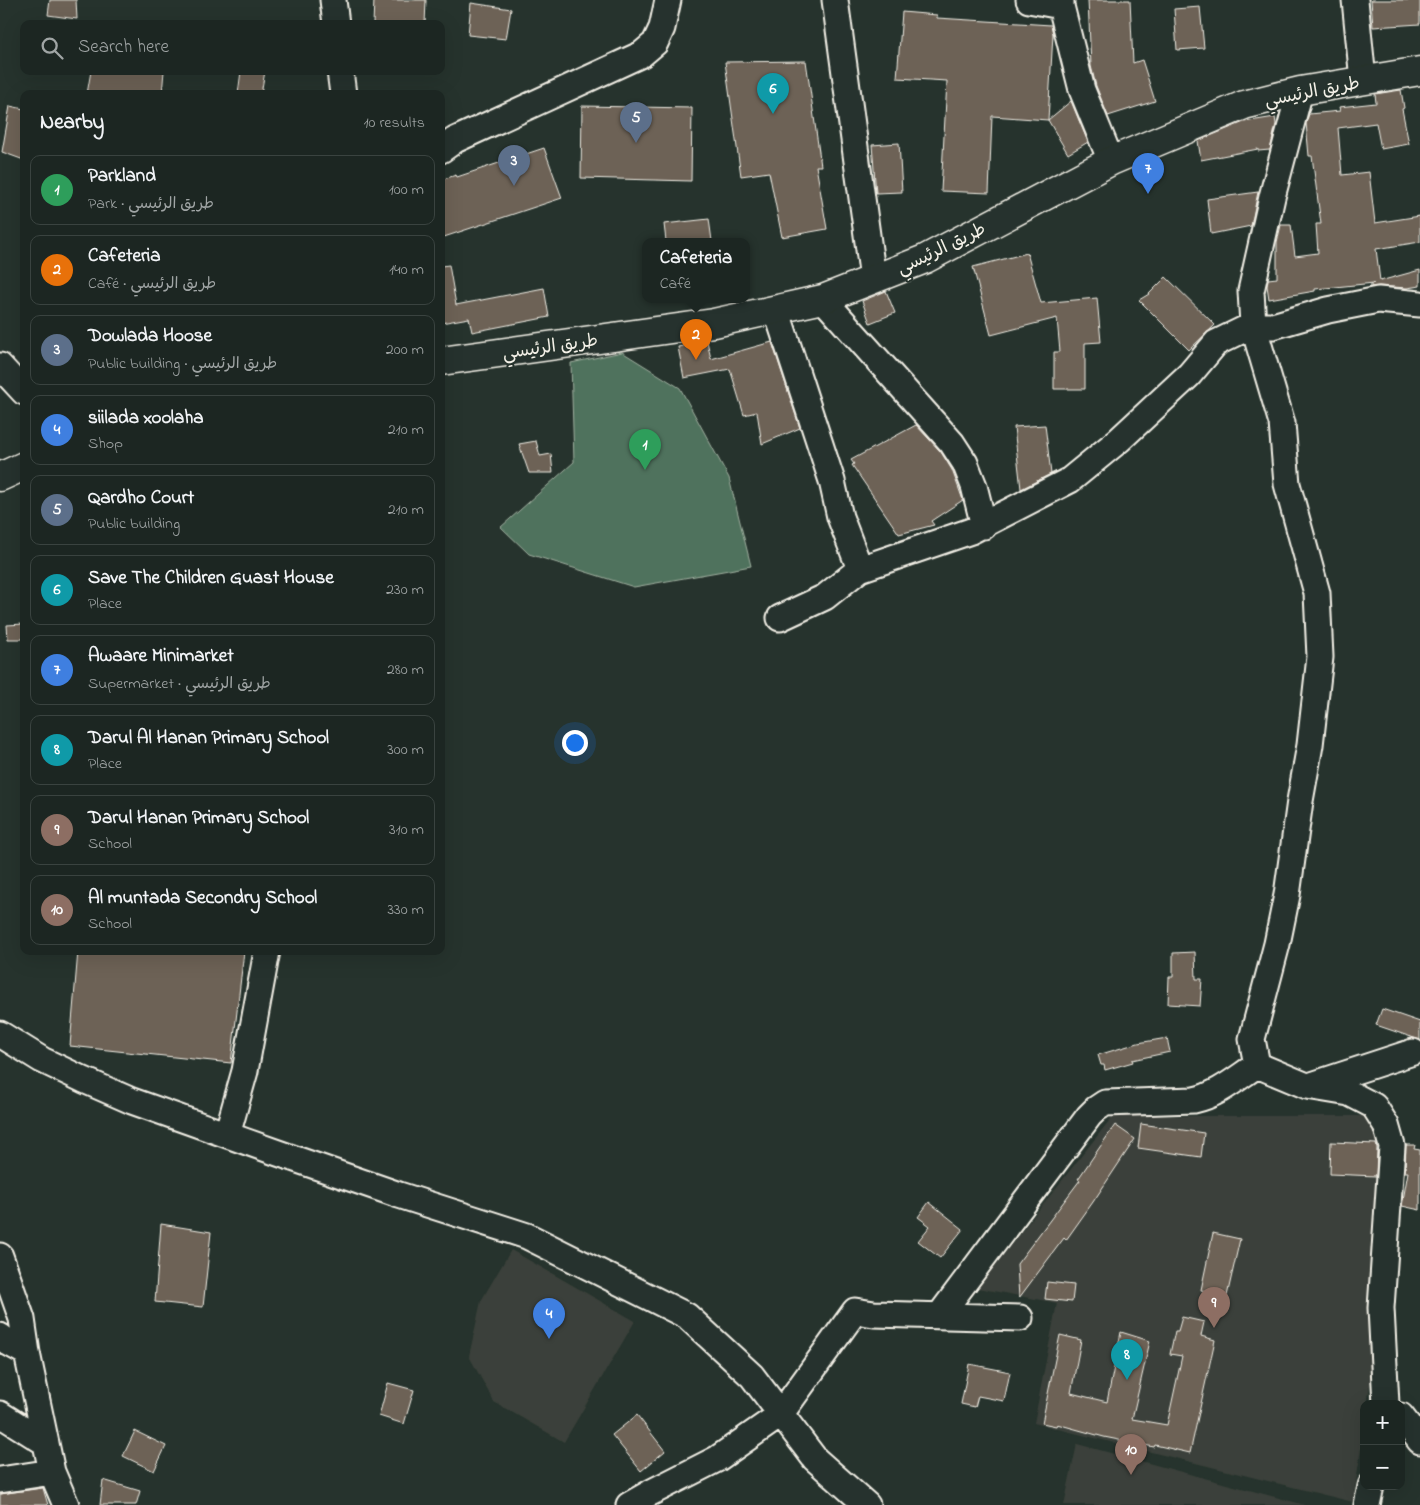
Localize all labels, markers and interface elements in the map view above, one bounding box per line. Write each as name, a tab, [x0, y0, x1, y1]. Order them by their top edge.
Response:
search box	[20, 20, 445, 75]
icon: search	[38, 34, 66, 62]
text: Search here	[78, 34, 169, 61]
street label: طريق الرئيسي	[1263, 71, 1362, 116]
pin: 6	[757, 73, 789, 114]
pin: 5	[620, 102, 652, 143]
text: Nearby	[40, 108, 104, 138]
text: 10 results	[363, 111, 425, 135]
pin: 3	[498, 145, 530, 186]
pin: 7	[1132, 153, 1164, 194]
text: Parkland	[88, 163, 156, 190]
text: 1	[54, 178, 60, 202]
text: 100 m	[389, 178, 424, 202]
text: Park · طريق الرئيسي	[88, 192, 214, 216]
street label: طريق الرئيسي	[893, 217, 991, 283]
popup	[642, 238, 750, 303]
text: Cafeteria	[88, 243, 161, 270]
text: Cafeteria	[660, 245, 732, 272]
text: 2	[53, 258, 61, 282]
text: 140 m	[389, 258, 424, 282]
text: Café · طريق الرئيسي	[88, 272, 216, 296]
text: Café	[660, 272, 691, 296]
pin: 2	[680, 319, 712, 360]
text: Dowlada Hoose	[88, 323, 212, 350]
street label: طريق الرئيسي	[501, 328, 600, 369]
text: 3	[54, 338, 60, 362]
text: 200 m	[386, 338, 424, 362]
text: Public building · طريق الرئيسي	[88, 352, 277, 376]
text: siilada xoolaha	[88, 405, 204, 432]
text: 4	[54, 418, 60, 442]
text: 210 m	[388, 418, 424, 442]
pin: 1	[629, 429, 661, 470]
text: Shop	[88, 432, 123, 456]
text: Qardho Court	[88, 485, 194, 512]
text: 5	[52, 498, 62, 522]
text: 210 m	[388, 498, 424, 522]
text: Public building	[88, 512, 180, 536]
text: Save The Children Guast House	[88, 565, 334, 592]
text: 6	[53, 578, 61, 602]
text: 230 m	[386, 578, 424, 602]
text: Place	[88, 592, 122, 616]
text: Awaare Minimarket	[88, 643, 234, 670]
text: 7	[54, 658, 60, 682]
text: 280 m	[387, 658, 424, 682]
text: Supermarket · طريق الرئيسي	[88, 672, 271, 696]
text: Darul Al Hanan Primary School	[88, 725, 329, 752]
your location	[562, 730, 588, 756]
text: 8	[54, 738, 60, 762]
text: 300 m	[387, 738, 424, 762]
text: Place	[88, 752, 122, 776]
text: Darul Hanan Primary School	[88, 805, 309, 832]
text: 9	[55, 818, 59, 842]
text: 310 m	[389, 818, 424, 842]
text: School	[88, 832, 132, 856]
text: Al muntada Secondry School	[88, 885, 317, 912]
text: 10	[51, 898, 63, 922]
text: 330 m	[387, 898, 424, 922]
text: School	[88, 912, 132, 936]
pin: 9	[1198, 1287, 1230, 1328]
pin: 4	[533, 1298, 565, 1339]
pin: 8	[1111, 1339, 1143, 1380]
map controls	[1360, 1400, 1405, 1490]
button: +	[1360, 1400, 1405, 1445]
pin: 10	[1115, 1434, 1147, 1475]
button: −	[1360, 1445, 1405, 1490]

